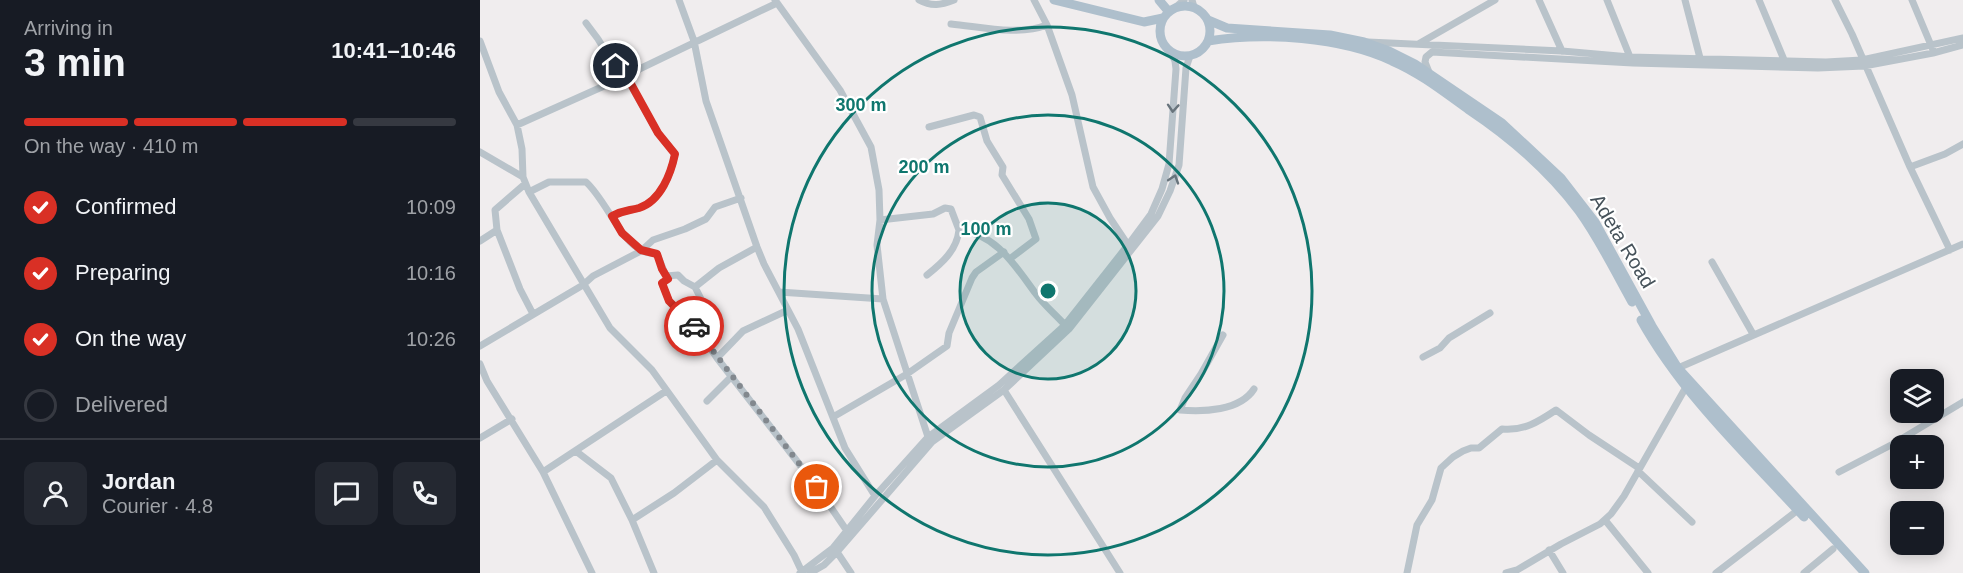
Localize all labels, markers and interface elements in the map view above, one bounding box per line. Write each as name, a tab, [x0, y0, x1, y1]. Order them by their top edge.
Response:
text: Arriving in	[24, 17, 113, 39]
text: 10:41–10:46	[331, 38, 456, 63]
pin	[590, 40, 641, 91]
text: 3 min	[24, 41, 126, 84]
icon: home	[599, 49, 632, 82]
text: 300 m	[835, 95, 887, 115]
one-way arrow	[1167, 104, 1180, 113]
text: On the way · 410 m	[24, 135, 199, 157]
text: 200 m	[898, 157, 950, 177]
one-way arrow	[1166, 174, 1179, 185]
street label: Adeta Road	[1586, 190, 1660, 292]
icon: check	[24, 191, 57, 224]
text: Confirmed	[75, 194, 176, 219]
text: 10:09	[406, 196, 456, 218]
text: 100 m	[960, 219, 1012, 239]
icon: check	[24, 257, 57, 290]
text: Preparing	[75, 260, 170, 285]
text: 10:16	[406, 262, 456, 284]
centre of rings	[1038, 281, 1058, 301]
courier	[664, 296, 724, 356]
icon: car	[678, 310, 711, 343]
icon: check	[24, 323, 57, 356]
text: On the way	[75, 326, 186, 351]
text: 10:26	[406, 328, 456, 350]
map controls	[1890, 369, 1944, 555]
button: layers	[1890, 369, 1944, 423]
text: Delivered	[75, 392, 168, 417]
button: +	[1890, 435, 1944, 489]
pin	[791, 461, 842, 512]
button: person	[24, 462, 87, 525]
button: chat	[315, 462, 378, 525]
button: phone	[393, 462, 456, 525]
text: Jordan	[102, 469, 175, 494]
icon: bag	[800, 470, 833, 503]
text: Courier · 4.8	[102, 495, 213, 517]
button: −	[1890, 501, 1944, 555]

